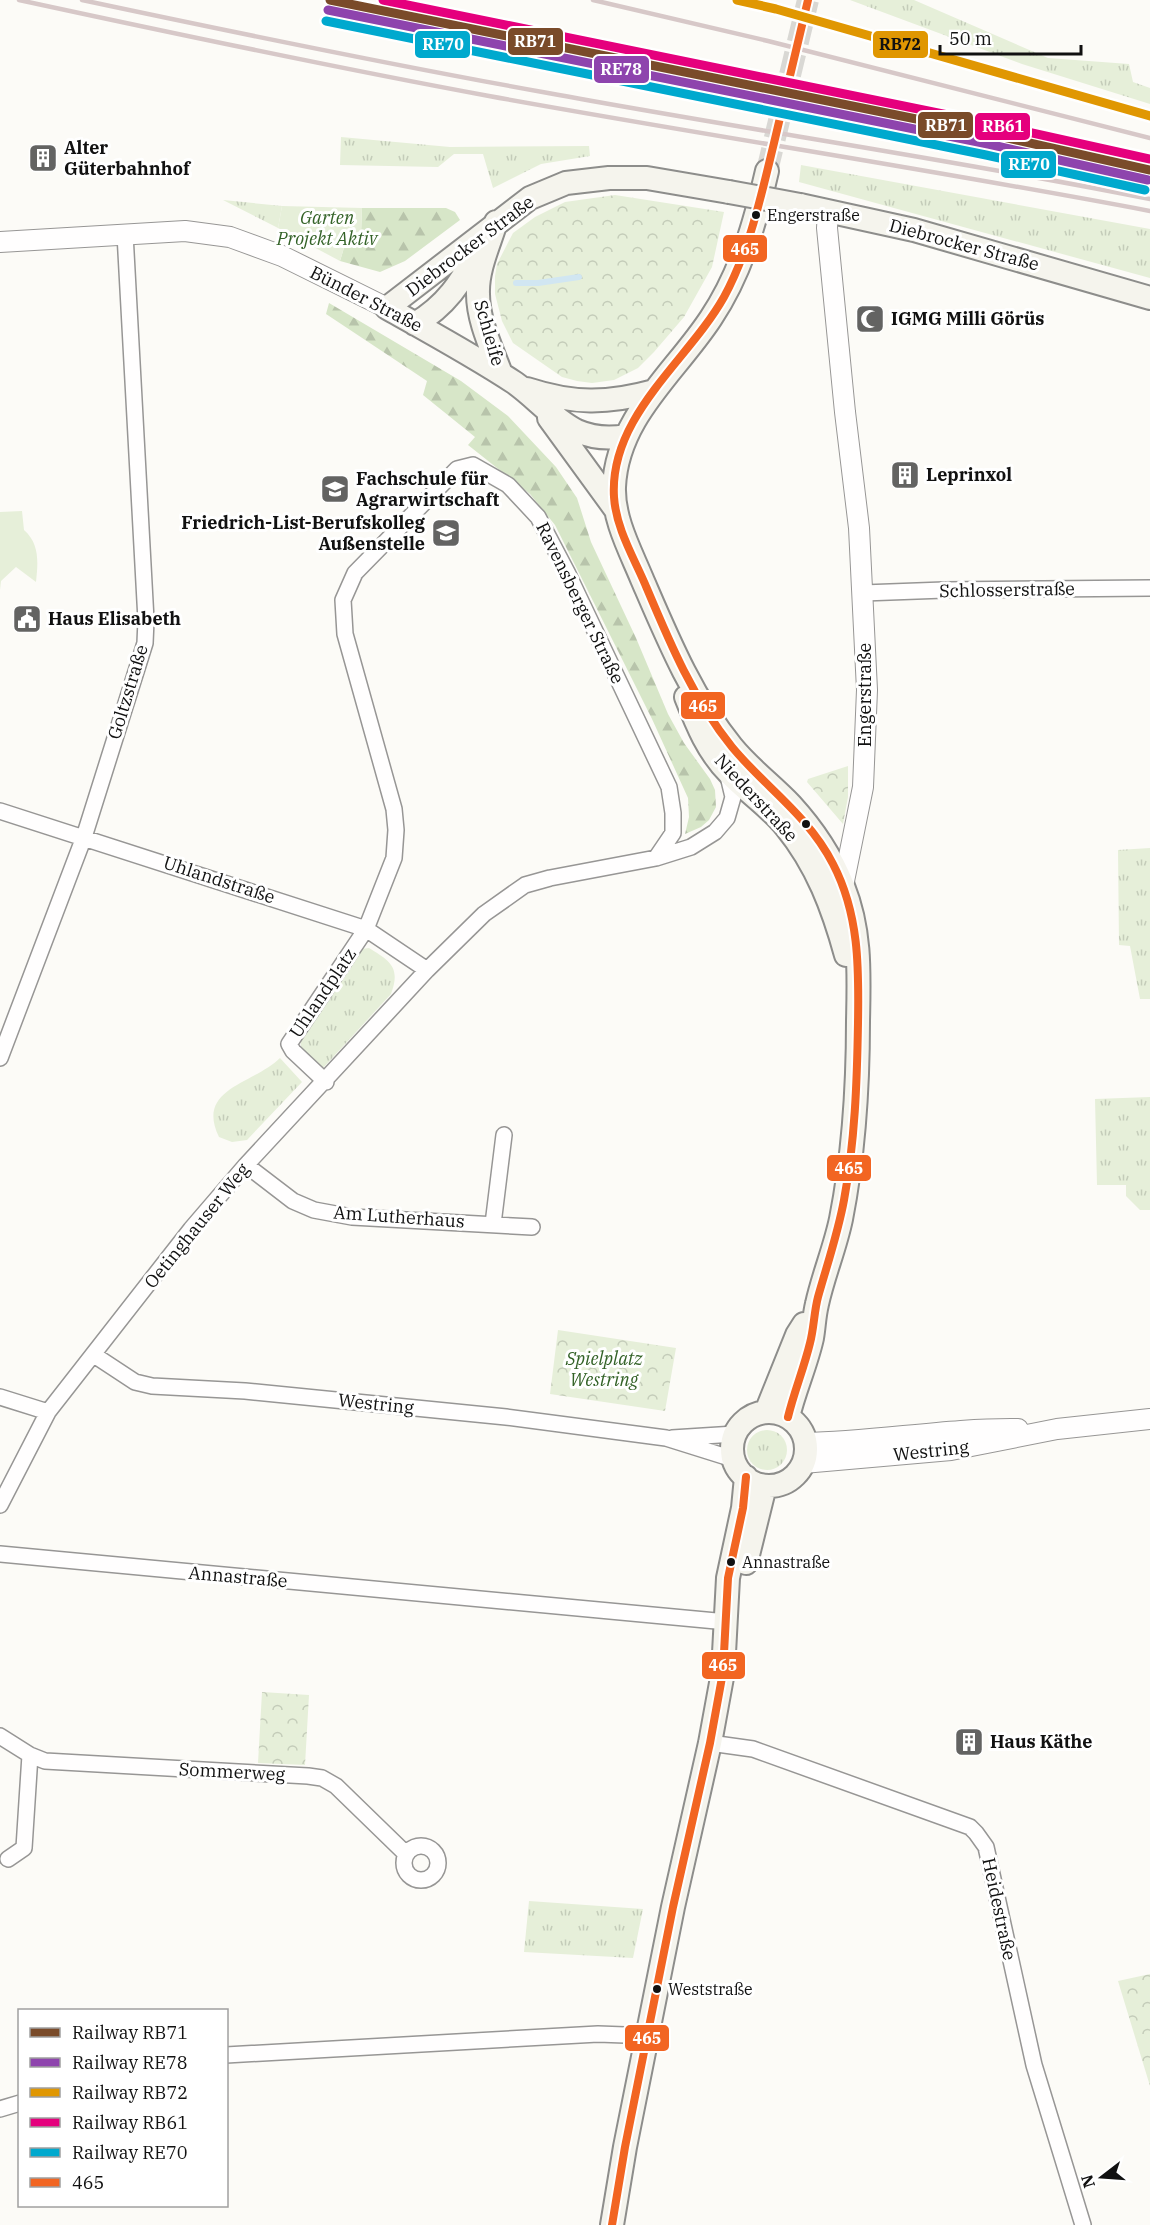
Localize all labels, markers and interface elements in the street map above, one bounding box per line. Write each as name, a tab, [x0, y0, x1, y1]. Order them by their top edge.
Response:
scale bar	[940, 18, 1081, 56]
line badge: RB71	[507, 27, 564, 56]
text: 50 m	[949, 27, 992, 50]
line badge: RE70	[414, 30, 471, 59]
line badge: RB72	[872, 30, 929, 59]
text: RB71	[514, 31, 556, 51]
text: RE70	[422, 34, 464, 54]
text: RB72	[879, 34, 921, 54]
line badge: RE78	[593, 55, 650, 84]
text: RE78	[600, 59, 642, 79]
line badge: RB71	[917, 111, 974, 139]
line badge: RB61	[974, 112, 1031, 141]
text: RB71	[925, 115, 967, 135]
text: RB61	[982, 116, 1024, 136]
place label: Alter Güterbahnhof	[64, 136, 192, 180]
building icon: Alter Güterbahnhof	[27, 142, 59, 174]
line badge: RE70	[1000, 150, 1057, 179]
text: RE70	[1008, 154, 1050, 174]
street label: Diebrocker Straße	[401, 190, 538, 301]
place label: Engerstraße	[767, 205, 860, 225]
park label: Garten Projekt Aktiv	[276, 206, 379, 250]
marker: Engerstraße	[750, 209, 762, 221]
street label: Diebrocker Straße	[887, 213, 1042, 276]
line badge: 465	[722, 234, 768, 263]
text: 465	[731, 239, 759, 259]
street label: Bünder Straße	[306, 260, 426, 337]
street label: Schleife	[469, 297, 510, 368]
mosque icon: IGMG Milli Görüs	[854, 303, 886, 335]
place label: IGMG Milli Görüs	[891, 307, 1045, 330]
building icon: Leprinxol	[889, 459, 921, 491]
place label: Leprinxol	[926, 463, 1012, 486]
place label: Fachschule für Agrarwirtschaft	[356, 467, 500, 511]
school or university icon: Fachschule für Agrarwirtschaft	[319, 473, 351, 505]
place label: Friedrich-List-Berufskolleg Außenstelle	[181, 511, 426, 555]
school or university icon: Friedrich-List-Berufskolleg Außenstelle	[430, 517, 462, 549]
street label: Ravensberger Straße	[531, 518, 630, 687]
street label: Schlosserstraße	[939, 577, 1075, 602]
public building icon: Haus Elisabeth	[11, 603, 43, 635]
place label: Haus Elisabeth	[48, 607, 181, 630]
street label: Goltzstraße	[102, 642, 153, 742]
street label: Engerstraße	[853, 643, 876, 747]
line badge: 465	[680, 691, 726, 720]
text: 465	[689, 696, 717, 716]
street label: Niederstraße	[710, 749, 803, 846]
unlabelled marker	[800, 818, 812, 830]
street label: Uhlandstraße	[160, 851, 278, 908]
street label: Uhlandplatz	[284, 943, 361, 1042]
line badge: 465	[826, 1154, 872, 1182]
street label: Oetinghauser Weg	[139, 1158, 254, 1293]
text: 465	[835, 1158, 863, 1178]
street label: Am Lutherhaus	[333, 1200, 465, 1233]
park label: Spielplatz Westring	[565, 1347, 643, 1391]
street label: Westring	[337, 1388, 415, 1419]
street label: Westring	[892, 1435, 970, 1466]
place label: Annastraße	[742, 1552, 830, 1572]
marker: Annastraße	[725, 1556, 737, 1568]
street label: Annastraße	[188, 1561, 288, 1592]
line badge: 465	[701, 1651, 746, 1680]
text: 465	[709, 1655, 737, 1675]
building icon: Haus Käthe	[953, 1726, 985, 1758]
place label: Haus Käthe	[990, 1730, 1092, 1753]
street label: Sommerweg	[178, 1757, 286, 1786]
street label: Heidestraße	[977, 1856, 1022, 1962]
place label: Weststraße	[668, 1979, 753, 1999]
marker: Weststraße	[651, 1983, 663, 1995]
legend	[18, 2009, 228, 2207]
text: Railway RB71	[72, 2021, 188, 2044]
line badge: 465	[624, 2024, 670, 2052]
text: 465	[633, 2028, 661, 2048]
text: Railway RE78	[72, 2051, 188, 2074]
text: Railway RB72	[72, 2081, 188, 2104]
text: Railway RB61	[72, 2111, 188, 2134]
text: Railway RE70	[72, 2141, 188, 2164]
north arrow	[1072, 2147, 1132, 2207]
text: 465	[72, 2171, 104, 2194]
text: N	[1076, 2172, 1099, 2190]

